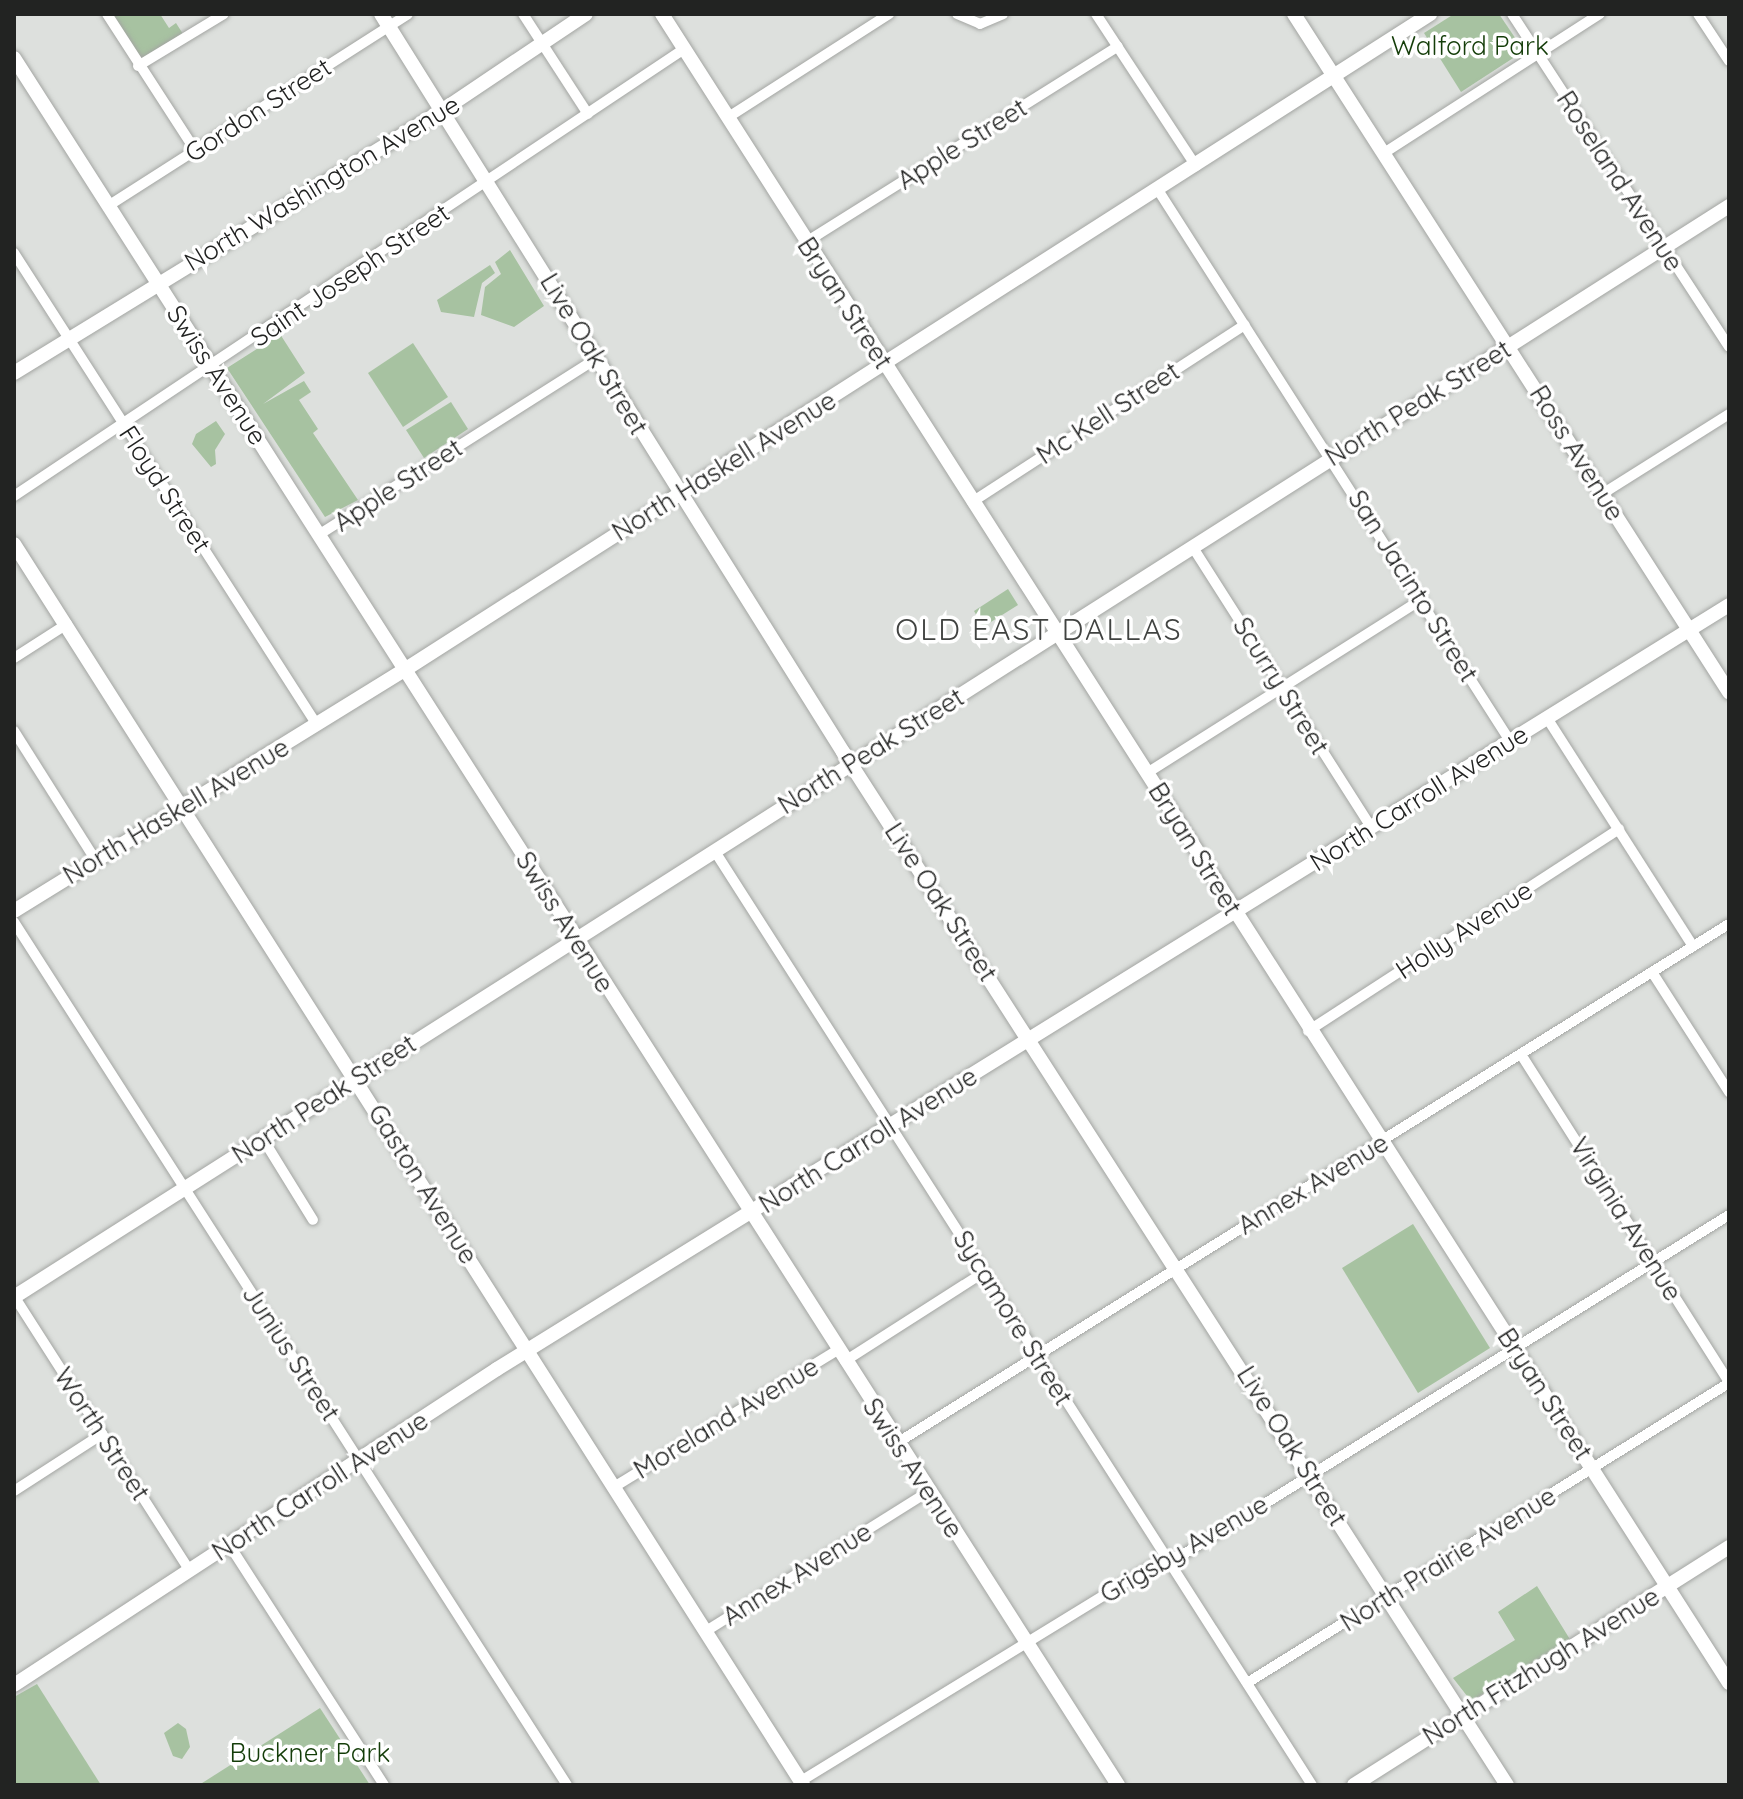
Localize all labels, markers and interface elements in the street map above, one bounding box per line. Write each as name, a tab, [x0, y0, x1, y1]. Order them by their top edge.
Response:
park label: Walford Park	[1391, 30, 1549, 62]
street label: Gordon Street	[179, 51, 337, 169]
street label: Roseland Avenue	[1550, 85, 1690, 277]
street label: North Washington Avenue	[179, 88, 465, 278]
street label: Apple Street	[891, 92, 1033, 196]
street label: Saint Joseph Street	[245, 197, 455, 353]
street label: Bryan Street	[791, 231, 899, 375]
street label: Live Oak Street	[534, 268, 654, 440]
street label: Swiss Avenue	[160, 299, 274, 451]
street label: North Peak Street	[1319, 333, 1517, 473]
street label: Mc Kell Street	[1031, 355, 1185, 471]
street label: Ross Avenue	[1523, 380, 1631, 526]
street label: North Haskell Avenue	[606, 384, 842, 548]
street label: Floyd Street	[113, 420, 217, 558]
street label: Apple Street	[328, 432, 468, 538]
street label: San Jacinto Street	[1342, 485, 1484, 687]
district label: OLD EAST DALLAS	[895, 611, 1183, 647]
street label: Scurry Street	[1226, 612, 1336, 760]
street label: North Peak Street	[772, 681, 970, 821]
street label: North Carroll Avenue	[1304, 718, 1534, 878]
street label: North Haskell Avenue	[57, 731, 295, 891]
street label: Bryan Street	[1142, 777, 1248, 921]
street label: Live Oak Street	[878, 817, 1004, 987]
street label: Swiss Avenue	[509, 846, 621, 998]
street label: Holly Avenue	[1390, 874, 1538, 986]
street label: North Peak Street	[226, 1028, 422, 1170]
street label: North Carroll Avenue	[753, 1060, 983, 1220]
street label: Gaston Avenue	[362, 1099, 484, 1269]
street label: Annex Avenue	[1232, 1127, 1394, 1241]
street label: Virginia Avenue	[1563, 1132, 1689, 1306]
street label: Sycamore Street	[947, 1225, 1079, 1411]
street label: Junius Street	[236, 1279, 346, 1427]
street label: Bryan Street	[1491, 1322, 1599, 1466]
street label: Moreland Avenue	[628, 1351, 824, 1485]
street label: Live Oak Street	[1230, 1360, 1354, 1532]
street label: Worth Street	[47, 1362, 157, 1506]
street label: Swiss Avenue	[856, 1392, 970, 1544]
street label: North Carroll Avenue	[206, 1405, 434, 1567]
street label: North Prairie Avenue	[1335, 1480, 1561, 1638]
street label: Grigsby Avenue	[1095, 1488, 1273, 1610]
street label: Annex Avenue	[717, 1516, 877, 1632]
street label: North Fitzhugh Avenue	[1417, 1580, 1665, 1752]
park label: Buckner Park	[230, 1737, 390, 1769]

